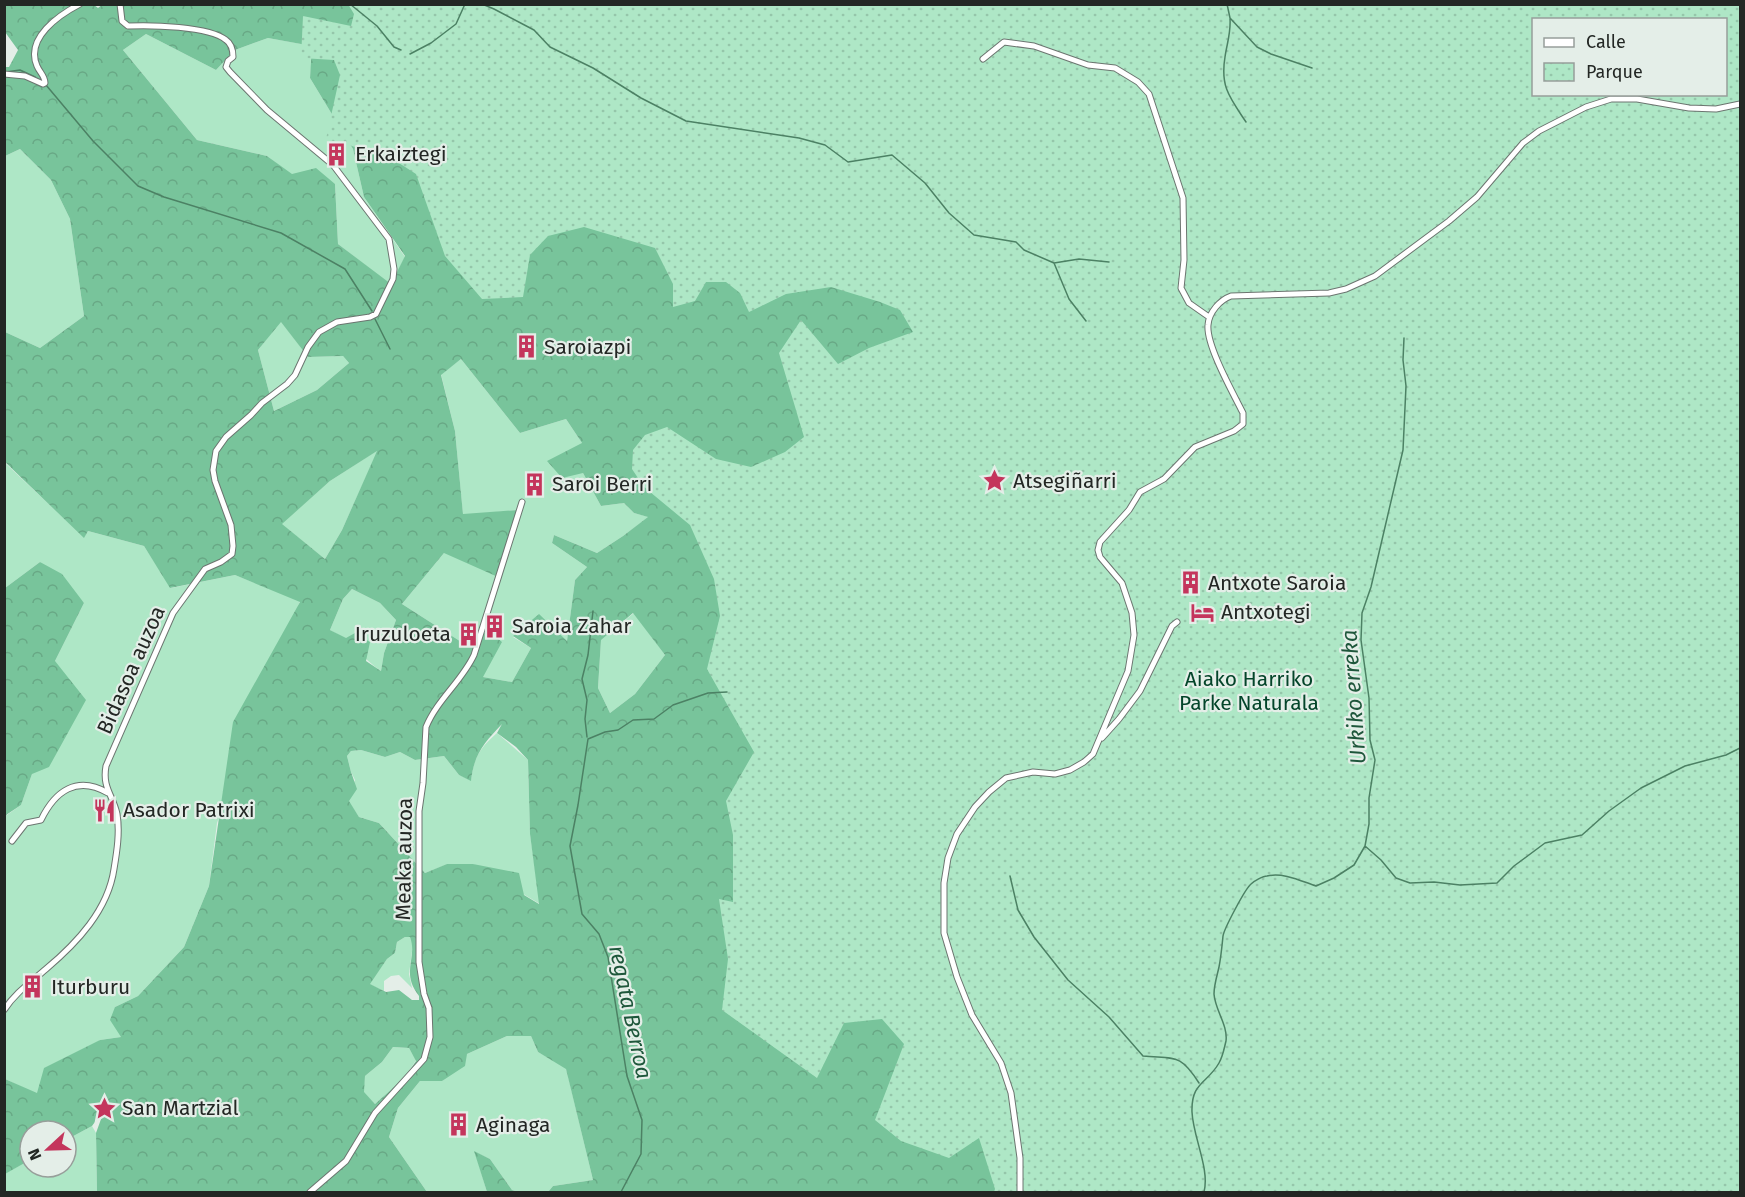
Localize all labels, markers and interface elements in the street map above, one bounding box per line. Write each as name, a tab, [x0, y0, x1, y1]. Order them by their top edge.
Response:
legend	[1532, 18, 1727, 96]
text: Calle	[1586, 31, 1626, 53]
text: Parque	[1586, 61, 1643, 83]
building icon: Erkaiztegi	[324, 141, 350, 167]
place label: Erkaiztegi	[355, 141, 447, 167]
building icon: Saroiazpi	[513, 334, 539, 360]
place label: Saroiazpi	[544, 334, 632, 360]
place icon: Atsegiñarri	[982, 468, 1008, 494]
place label: Atsegiñarri	[1013, 468, 1117, 494]
building icon: Saroi Berri	[521, 471, 547, 497]
place label: Saroi Berri	[552, 471, 652, 497]
building icon: Antxote Saroia	[1177, 570, 1203, 596]
place label: Antxote Saroia	[1208, 570, 1346, 596]
hotel icon: Antxotegi	[1190, 599, 1216, 625]
place label: Antxotegi	[1221, 599, 1311, 625]
street label: Bidasoa auzoa	[91, 602, 171, 738]
building icon: Saroia Zahar	[481, 613, 507, 639]
place label: Saroia Zahar	[512, 613, 631, 639]
place label: Iruzuloeta	[355, 621, 451, 647]
building icon: Iruzuloeta	[456, 621, 482, 647]
water label: Urkiko erreka	[1335, 629, 1372, 765]
park label: Aiako Harriko Parke Naturala	[1179, 666, 1319, 716]
restaurant icon: Asador Patrixi	[92, 797, 118, 823]
place label: Asador Patrixi	[123, 797, 255, 823]
street label: Meaka auzoa	[390, 797, 418, 921]
water label: regata Berroa	[603, 943, 658, 1081]
building icon: Iturburu	[20, 974, 46, 1000]
place label: Iturburu	[51, 974, 130, 1000]
place icon: San Martzial	[91, 1095, 117, 1121]
place label: San Martzial	[122, 1095, 239, 1121]
building icon: Aginaga	[445, 1112, 471, 1138]
place label: Aginaga	[476, 1112, 550, 1138]
north arrow	[18, 1119, 78, 1179]
text: N	[24, 1146, 45, 1163]

